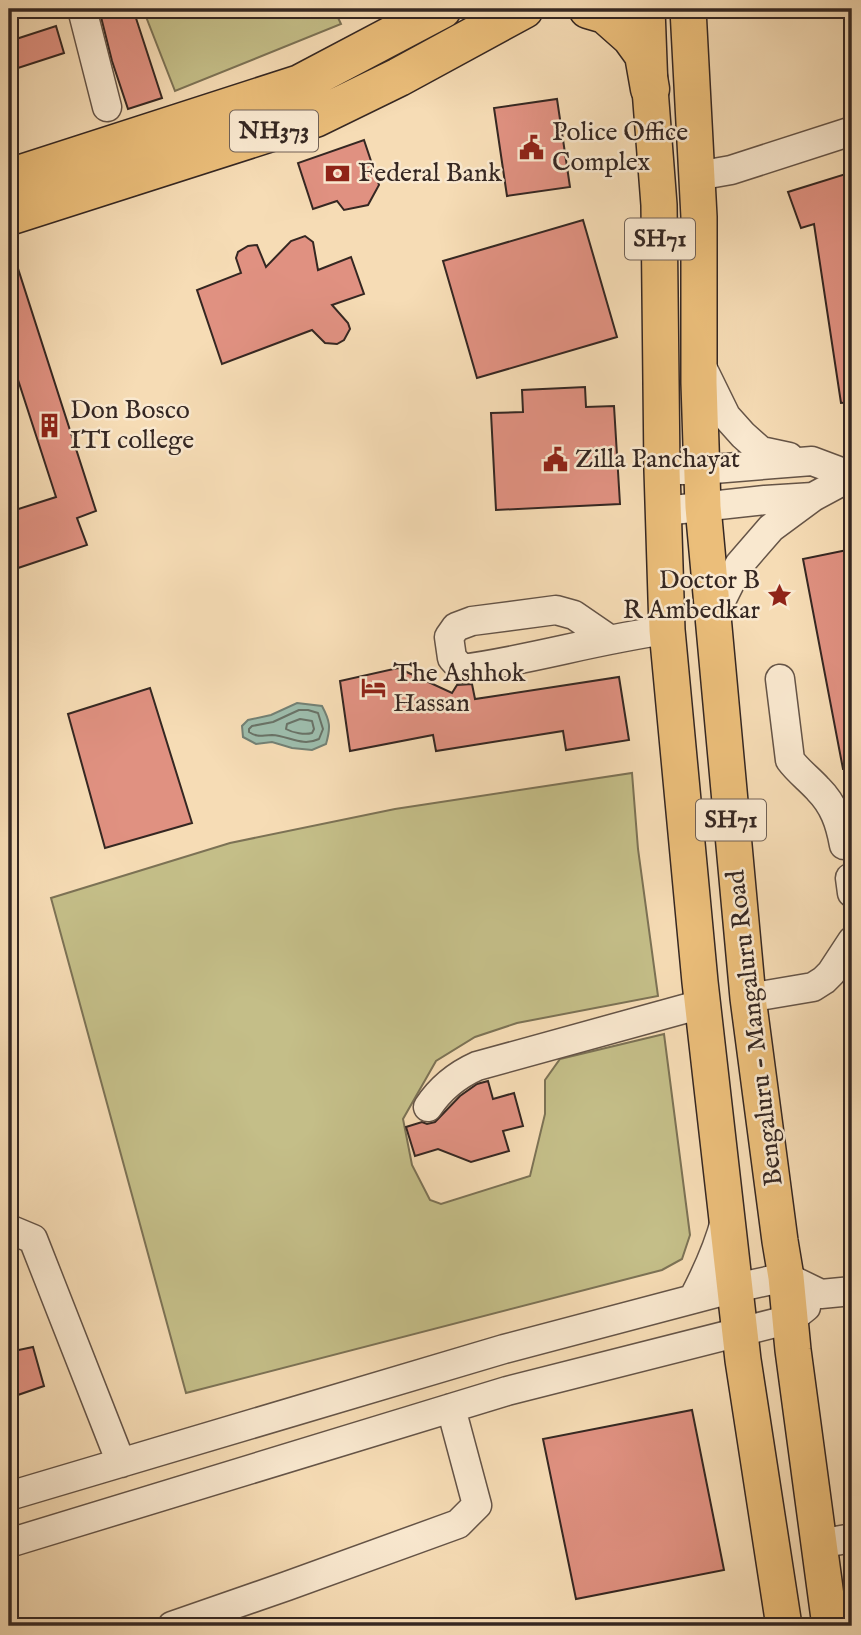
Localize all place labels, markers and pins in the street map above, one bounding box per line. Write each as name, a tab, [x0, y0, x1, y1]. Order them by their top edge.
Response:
place label: Police Office Complex	[552, 116, 688, 179]
public building icon: Police Office Complex	[518, 133, 546, 161]
place label: Federal Bank	[358, 157, 503, 190]
bank icon: Federal Bank	[324, 159, 352, 187]
place label: Don Bosco ITI college	[70, 394, 194, 457]
building icon: Don Bosco ITI college	[36, 411, 64, 439]
place label: Zilla Panchayat	[575, 443, 740, 476]
public building icon: Zilla Panchayat	[541, 445, 569, 473]
place label: Doctor B R Ambedkar	[623, 564, 760, 627]
place icon: Doctor B R Ambedkar	[766, 581, 794, 609]
place label: The Ashhok Hassan	[393, 657, 527, 720]
hotel icon: The Ashhok Hassan	[359, 674, 387, 702]

